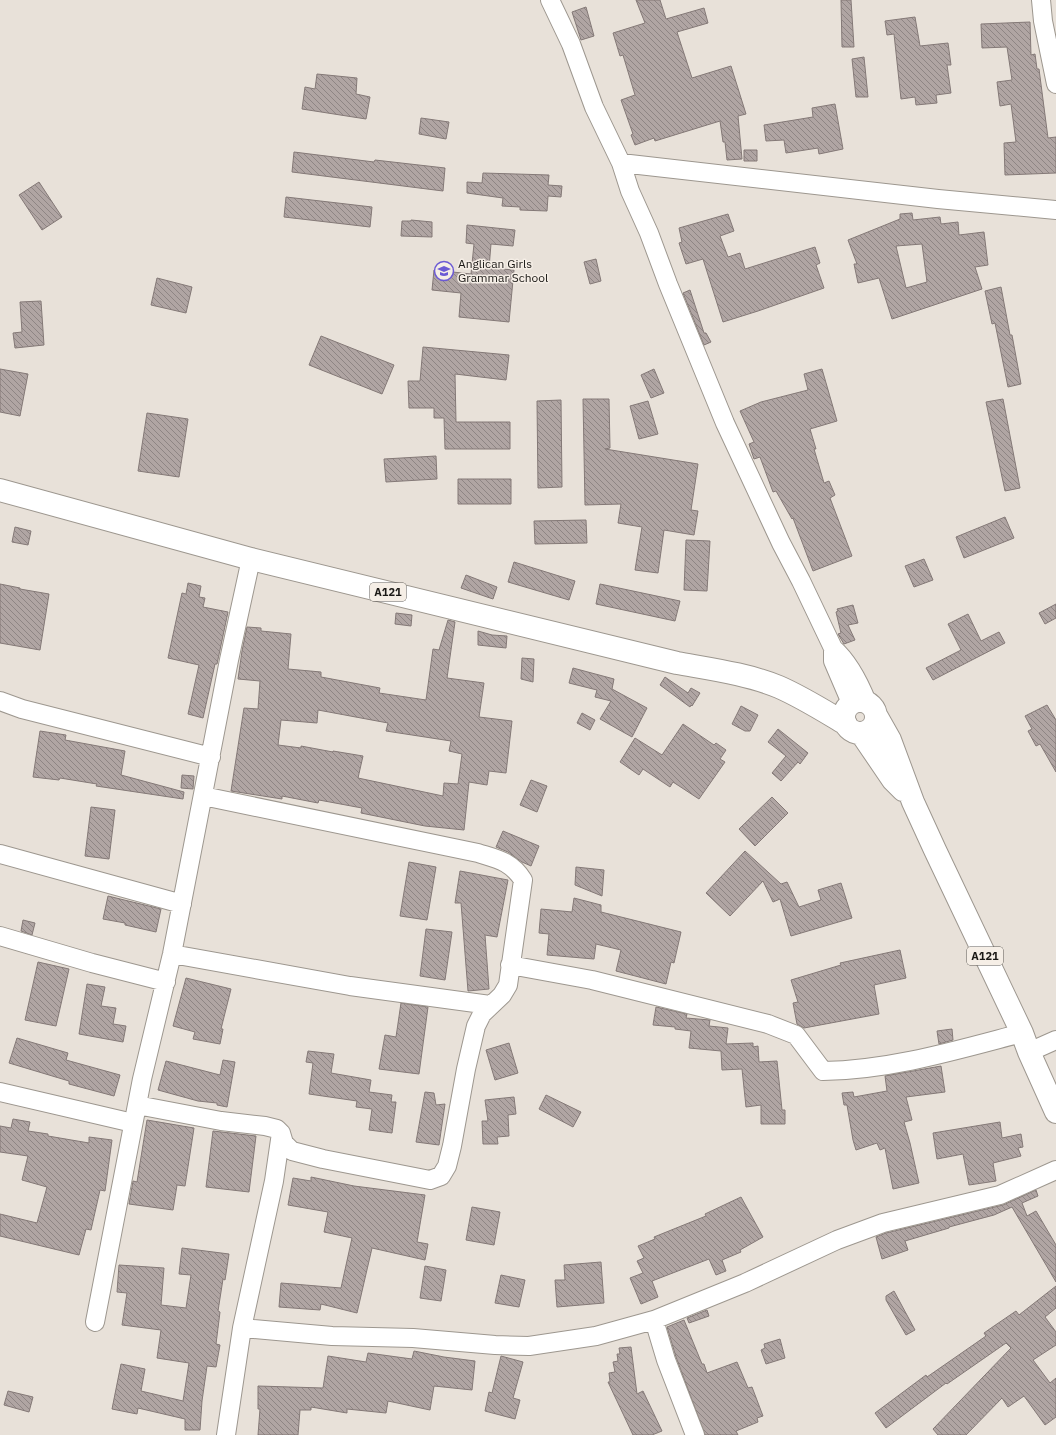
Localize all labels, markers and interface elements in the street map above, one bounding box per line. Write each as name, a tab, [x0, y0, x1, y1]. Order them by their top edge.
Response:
place label: Anglican Girls Grammar School	[458, 256, 548, 285]
school or university icon: Anglican Girls Grammar School	[433, 260, 455, 282]
road number: A121	[370, 583, 406, 601]
road number: A121	[967, 947, 1003, 965]

